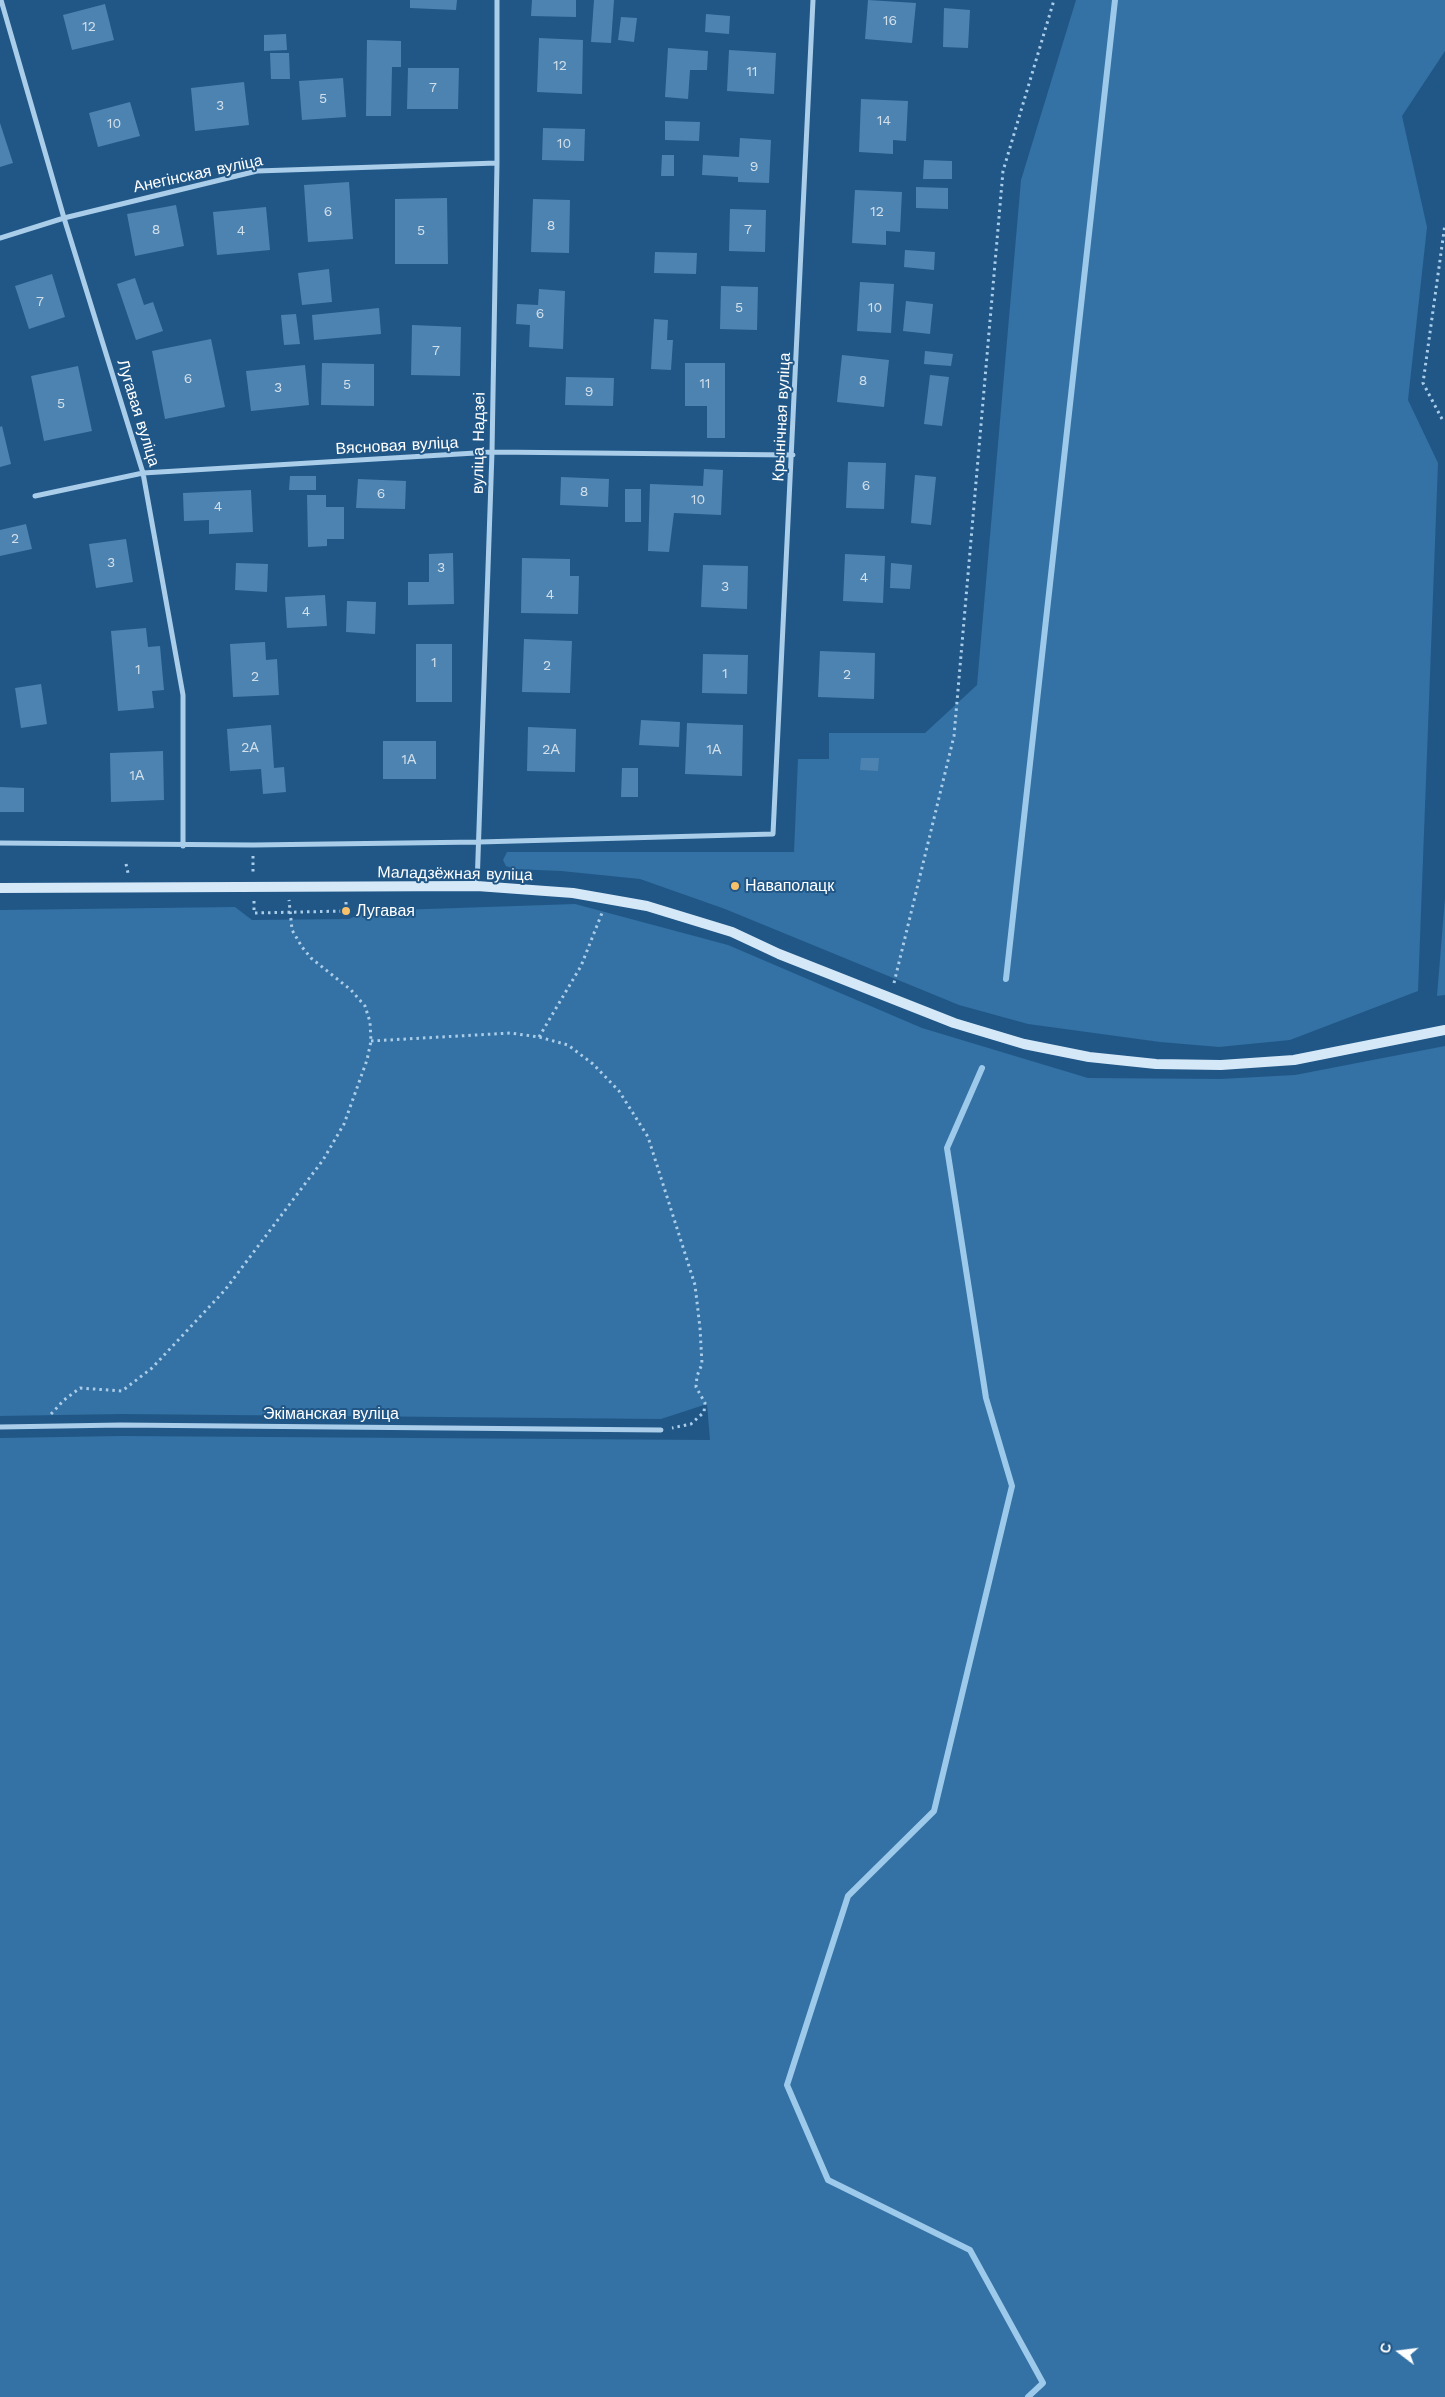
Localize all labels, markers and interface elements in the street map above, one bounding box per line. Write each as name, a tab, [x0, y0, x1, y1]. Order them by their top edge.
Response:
house number: 16	[883, 13, 897, 29]
house number: 12	[82, 19, 96, 35]
house number: 12	[553, 58, 567, 74]
house number: 11	[747, 64, 757, 80]
house number: 7	[429, 80, 437, 96]
house number: 5	[319, 91, 327, 107]
house number: 3	[216, 98, 224, 114]
house number: 14	[877, 113, 891, 129]
house number: 10	[107, 116, 121, 132]
house number: 10	[557, 136, 571, 152]
street label: Анегінская вуліца	[132, 151, 264, 197]
house number: 9	[750, 159, 758, 175]
house number: 6	[324, 204, 332, 220]
house number: 12	[870, 204, 884, 220]
house number: 8	[547, 218, 555, 234]
house number: 8	[152, 222, 160, 238]
house number: 7	[744, 222, 752, 238]
house number: 4	[237, 223, 245, 239]
house number: 5	[417, 223, 425, 239]
house number: 7	[36, 294, 44, 310]
house number: 5	[735, 300, 743, 316]
house number: 10	[868, 300, 882, 316]
house number: 6	[536, 306, 544, 322]
house number: 7	[432, 343, 440, 359]
street label: Крынічная вуліца	[769, 352, 795, 482]
street label: Лугавая вуліца	[113, 357, 163, 469]
house number: 6	[184, 371, 192, 387]
house number: 8	[859, 373, 867, 389]
house number: 11	[700, 376, 710, 392]
house number: 5	[343, 377, 351, 393]
house number: 3	[274, 380, 282, 396]
house number: 9	[585, 384, 593, 400]
street label: вуліца Надзеі	[469, 392, 489, 494]
house number: 5	[57, 396, 65, 412]
street label: Вясновая вуліца	[335, 433, 459, 459]
house number: 6	[862, 478, 870, 494]
house number: 8	[580, 484, 588, 500]
house number: 6	[377, 486, 385, 502]
house number: 10	[691, 492, 705, 508]
house number: 4	[214, 499, 222, 515]
house number: 2	[11, 531, 19, 547]
house number: 3	[107, 555, 115, 571]
house number: 3	[437, 560, 445, 576]
house number: 4	[860, 570, 868, 586]
house number: 3	[721, 579, 729, 595]
house number: 4	[546, 587, 554, 603]
house number: 4	[302, 604, 310, 620]
house number: 1	[431, 655, 437, 671]
house number: 2	[543, 658, 551, 674]
house number: 1	[135, 662, 141, 678]
house number: 1	[722, 666, 728, 682]
house number: 2	[843, 667, 851, 683]
house number: 2	[251, 669, 259, 685]
house number: 2А	[241, 740, 259, 756]
house number: 2А	[542, 742, 560, 758]
house number: 1А	[707, 742, 721, 758]
house number: 1А	[402, 752, 416, 768]
house number: 1А	[130, 768, 144, 784]
street label: Маладзёжная вуліца	[377, 863, 533, 885]
place label: Наваполацк	[745, 876, 834, 896]
marker: Наваполацк	[729, 880, 741, 892]
place label: Лугавая	[356, 901, 415, 921]
marker: Лугавая	[340, 905, 352, 917]
street label: Экіманская вуліца	[263, 1404, 399, 1424]
north arrow	[1375, 2327, 1425, 2377]
text: С	[1376, 2341, 1395, 2355]

